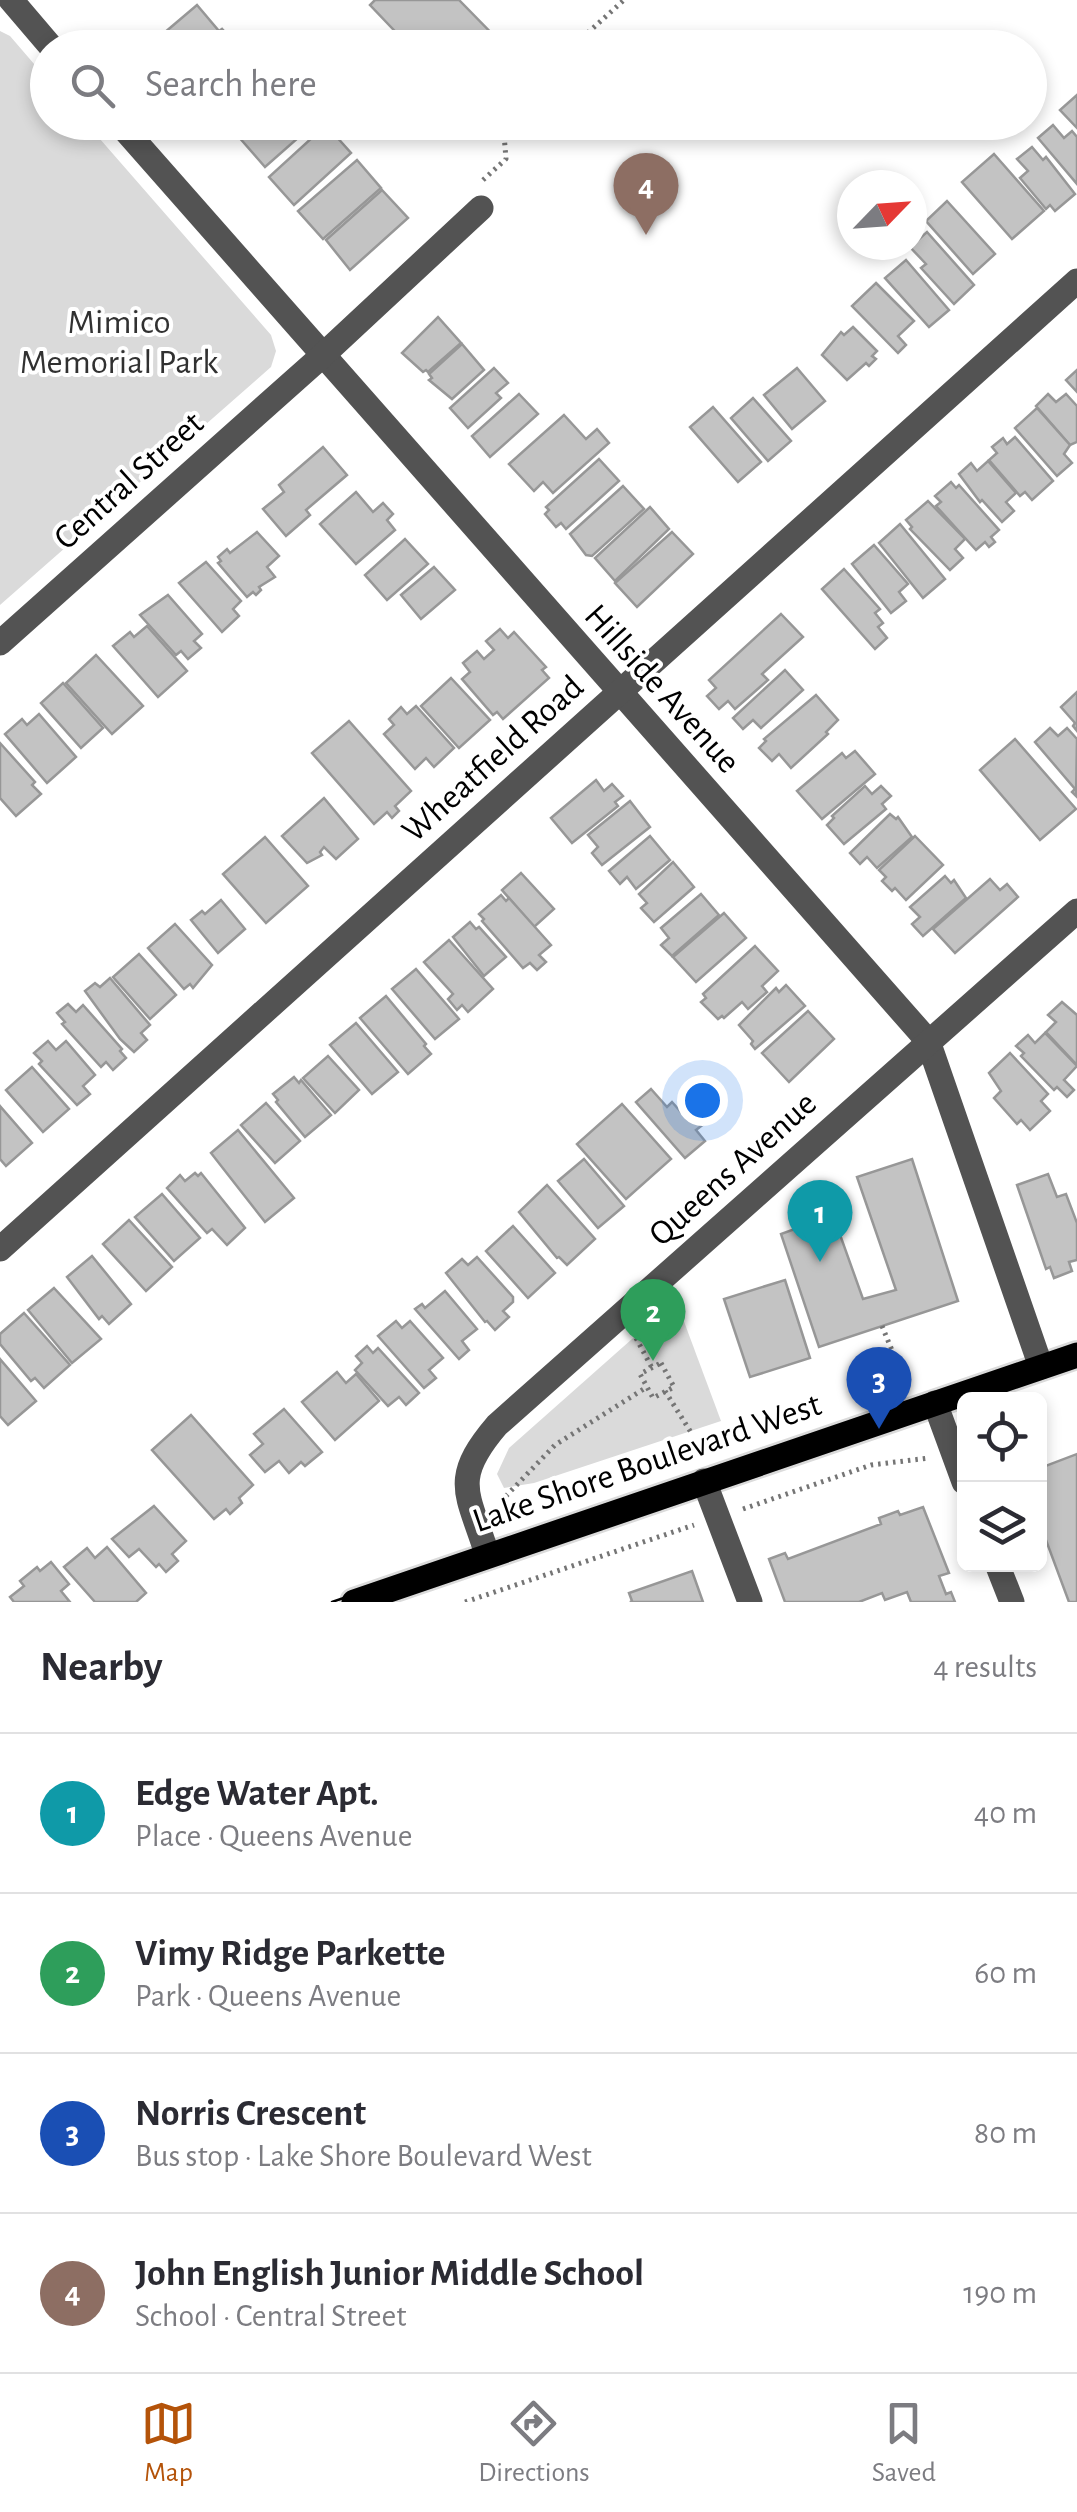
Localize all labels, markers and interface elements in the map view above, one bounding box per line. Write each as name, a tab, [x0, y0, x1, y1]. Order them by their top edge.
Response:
search box	[30, 30, 1047, 140]
icon: search	[65, 58, 120, 113]
text: Search here	[145, 66, 317, 104]
pin: 4	[614, 152, 678, 235]
north arrow	[837, 170, 927, 260]
park label: Mimico Memorial Park	[20, 305, 218, 380]
street label: Central Street	[48, 405, 210, 557]
street label: Hillside Avenue	[578, 598, 746, 780]
street label: Wheatfield Road	[396, 669, 590, 849]
your location	[677, 1075, 728, 1126]
street label: Queens Avenue	[643, 1085, 823, 1253]
pin: 1	[788, 1180, 852, 1262]
pin: 2	[620, 1278, 686, 1361]
pin: 3	[846, 1346, 912, 1429]
street label: Lake Shore Boulevard West	[468, 1387, 826, 1539]
map controls	[957, 1392, 1047, 1572]
button: locate	[957, 1392, 1047, 1482]
button: layers	[957, 1482, 1047, 1572]
text: Nearby	[40, 1646, 163, 1688]
text: 4 results	[933, 1651, 1037, 1683]
text: Edge Water Apt.	[135, 1775, 379, 1813]
text: 1	[67, 1797, 78, 1829]
text: 40 m	[974, 1797, 1037, 1829]
text: Place · Queens Avenue	[135, 1820, 412, 1852]
text: Vimy Ridge Parkette	[135, 1935, 445, 1973]
text: 2	[65, 1957, 80, 1989]
text: 60 m	[974, 1957, 1037, 1989]
text: Park · Queens Avenue	[135, 1980, 401, 2012]
text: Norris Crescent	[135, 2095, 366, 2133]
text: 3	[66, 2117, 79, 2149]
text: 80 m	[974, 2117, 1037, 2149]
text: Bus stop · Lake Shore Boulevard West	[135, 2140, 592, 2172]
text: John English Junior Middle School	[135, 2255, 644, 2293]
text: 4	[64, 2277, 81, 2309]
text: 190 m	[963, 2277, 1037, 2309]
text: School · Central Street	[135, 2300, 406, 2332]
tab: Map	[141, 2396, 196, 2490]
tab: Directions	[478, 2396, 590, 2490]
tab: Saved	[872, 2396, 936, 2490]

